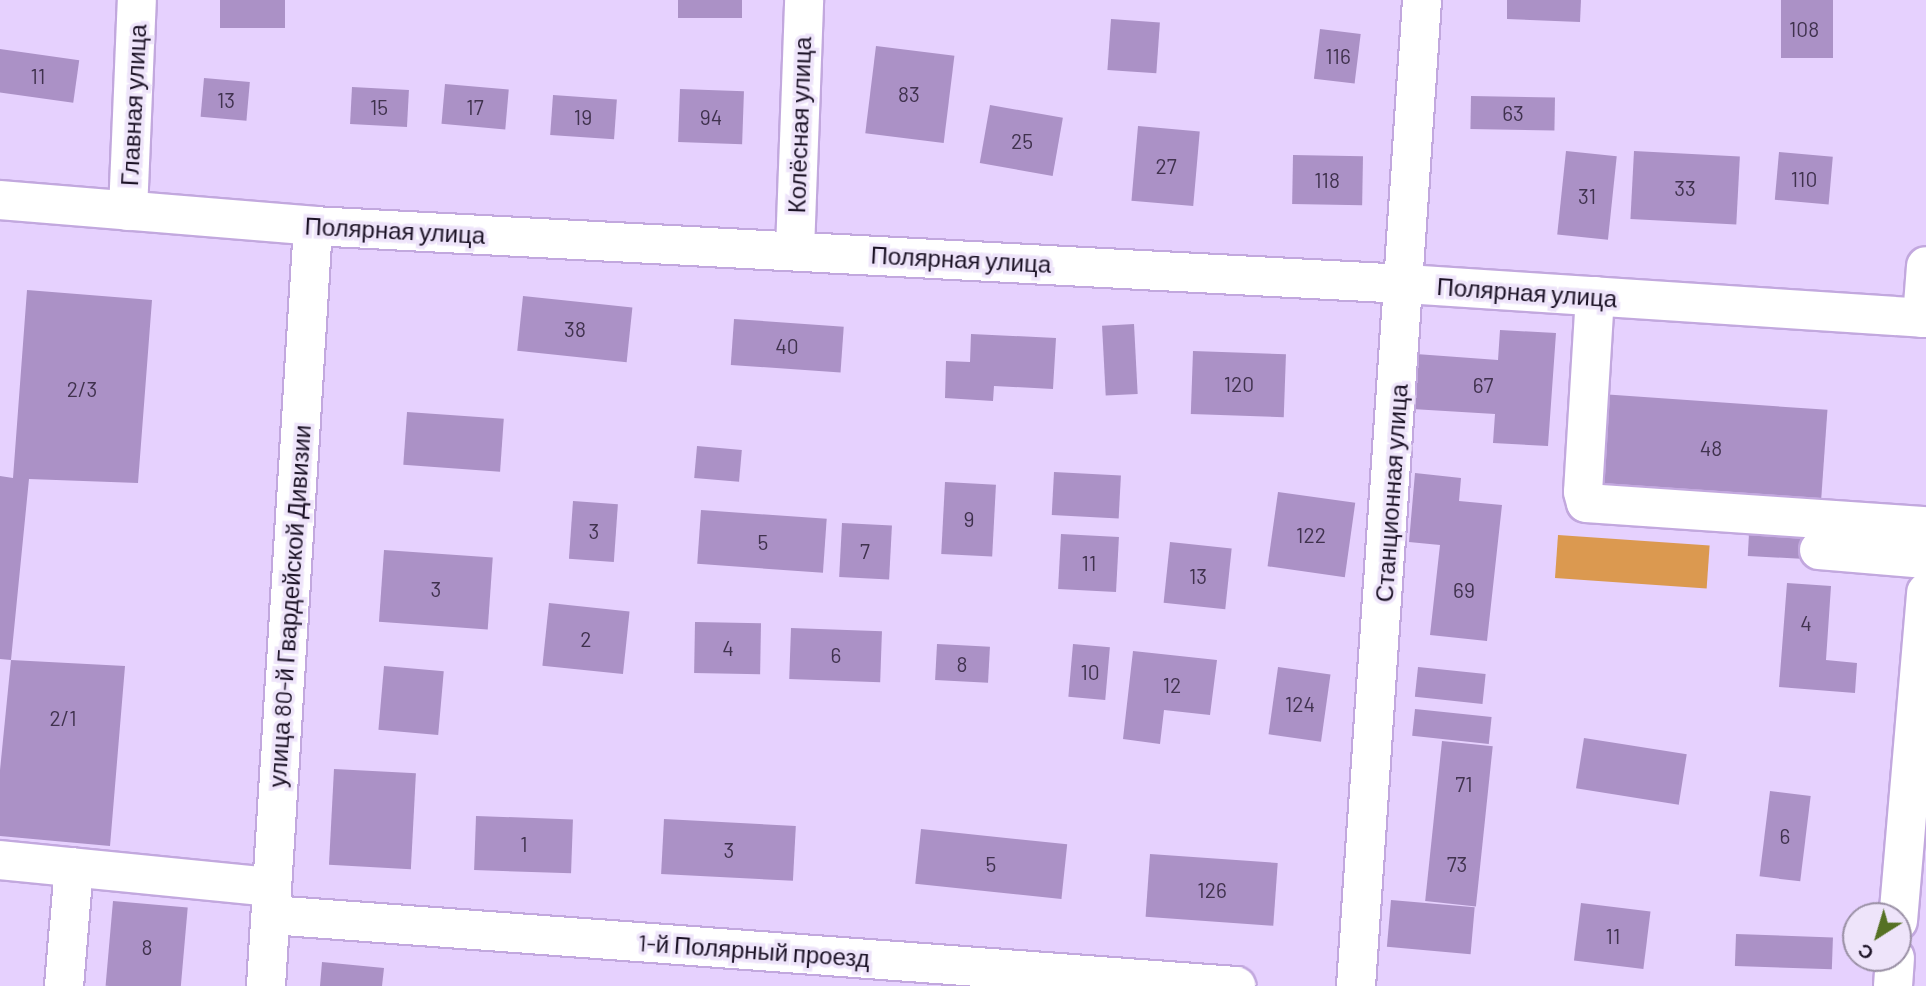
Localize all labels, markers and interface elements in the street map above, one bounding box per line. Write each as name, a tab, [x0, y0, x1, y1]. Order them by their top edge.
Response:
house number: 108	[1789, 16, 1819, 42]
street label: Главная улица	[114, 23, 152, 187]
street label: Колёсная улица	[782, 36, 816, 214]
house number: 116	[1325, 43, 1351, 69]
house number: 11	[31, 63, 45, 89]
house number: 83	[898, 81, 920, 107]
house number: 13	[217, 87, 235, 113]
house number: 15	[370, 94, 388, 120]
house number: 17	[466, 94, 484, 120]
house number: 63	[1502, 100, 1524, 126]
house number: 19	[574, 104, 592, 130]
house number: 94	[700, 104, 722, 130]
house number: 25	[1011, 128, 1033, 154]
house number: 27	[1155, 153, 1177, 179]
house number: 110	[1791, 166, 1817, 192]
house number: 118	[1314, 167, 1340, 193]
house number: 33	[1674, 175, 1696, 201]
house number: 31	[1578, 183, 1596, 209]
street label: Полярная улица	[304, 211, 486, 249]
street label: Полярная улица	[870, 240, 1052, 278]
street label: Полярная улица	[1436, 271, 1618, 313]
house number: 38	[564, 316, 586, 342]
house number: 40	[775, 333, 799, 359]
house number: 120	[1224, 371, 1254, 397]
house number: 67	[1473, 372, 1493, 398]
house number: 2/3	[67, 376, 97, 402]
street label: Станционная улица	[1369, 383, 1413, 603]
street label: улица 80-й Гвардейской Дивизии	[262, 424, 316, 788]
house number: 48	[1700, 435, 1722, 461]
house number: 9	[964, 506, 974, 532]
house number: 3	[589, 518, 599, 544]
house number: 122	[1296, 522, 1326, 548]
house number: 5	[758, 529, 768, 555]
house number: 7	[860, 538, 870, 564]
house number: 11	[1082, 550, 1096, 576]
house number: 13	[1189, 563, 1207, 589]
house number: 3	[431, 576, 441, 602]
house number: 69	[1453, 577, 1475, 603]
house number: 4	[1800, 610, 1812, 636]
house number: 2	[580, 626, 592, 652]
house number: 4	[722, 635, 734, 661]
house number: 6	[831, 642, 841, 668]
house number: 8	[957, 651, 967, 677]
house number: 10	[1080, 659, 1100, 685]
house number: 12	[1163, 672, 1181, 698]
house number: 124	[1285, 691, 1315, 717]
house number: 2/1	[49, 705, 77, 731]
house number: 71	[1455, 771, 1473, 797]
house number: 6	[1780, 823, 1790, 849]
house number: 1	[520, 831, 528, 857]
house number: 3	[724, 837, 734, 863]
house number: 5	[986, 851, 996, 877]
house number: 73	[1447, 851, 1467, 877]
house number: 126	[1197, 877, 1227, 903]
north arrow	[1842, 902, 1912, 972]
house number: 11	[1606, 923, 1620, 949]
street label: 1-й Полярный проезд	[637, 928, 871, 972]
house number: 8	[142, 934, 152, 960]
text: С	[1853, 939, 1878, 966]

